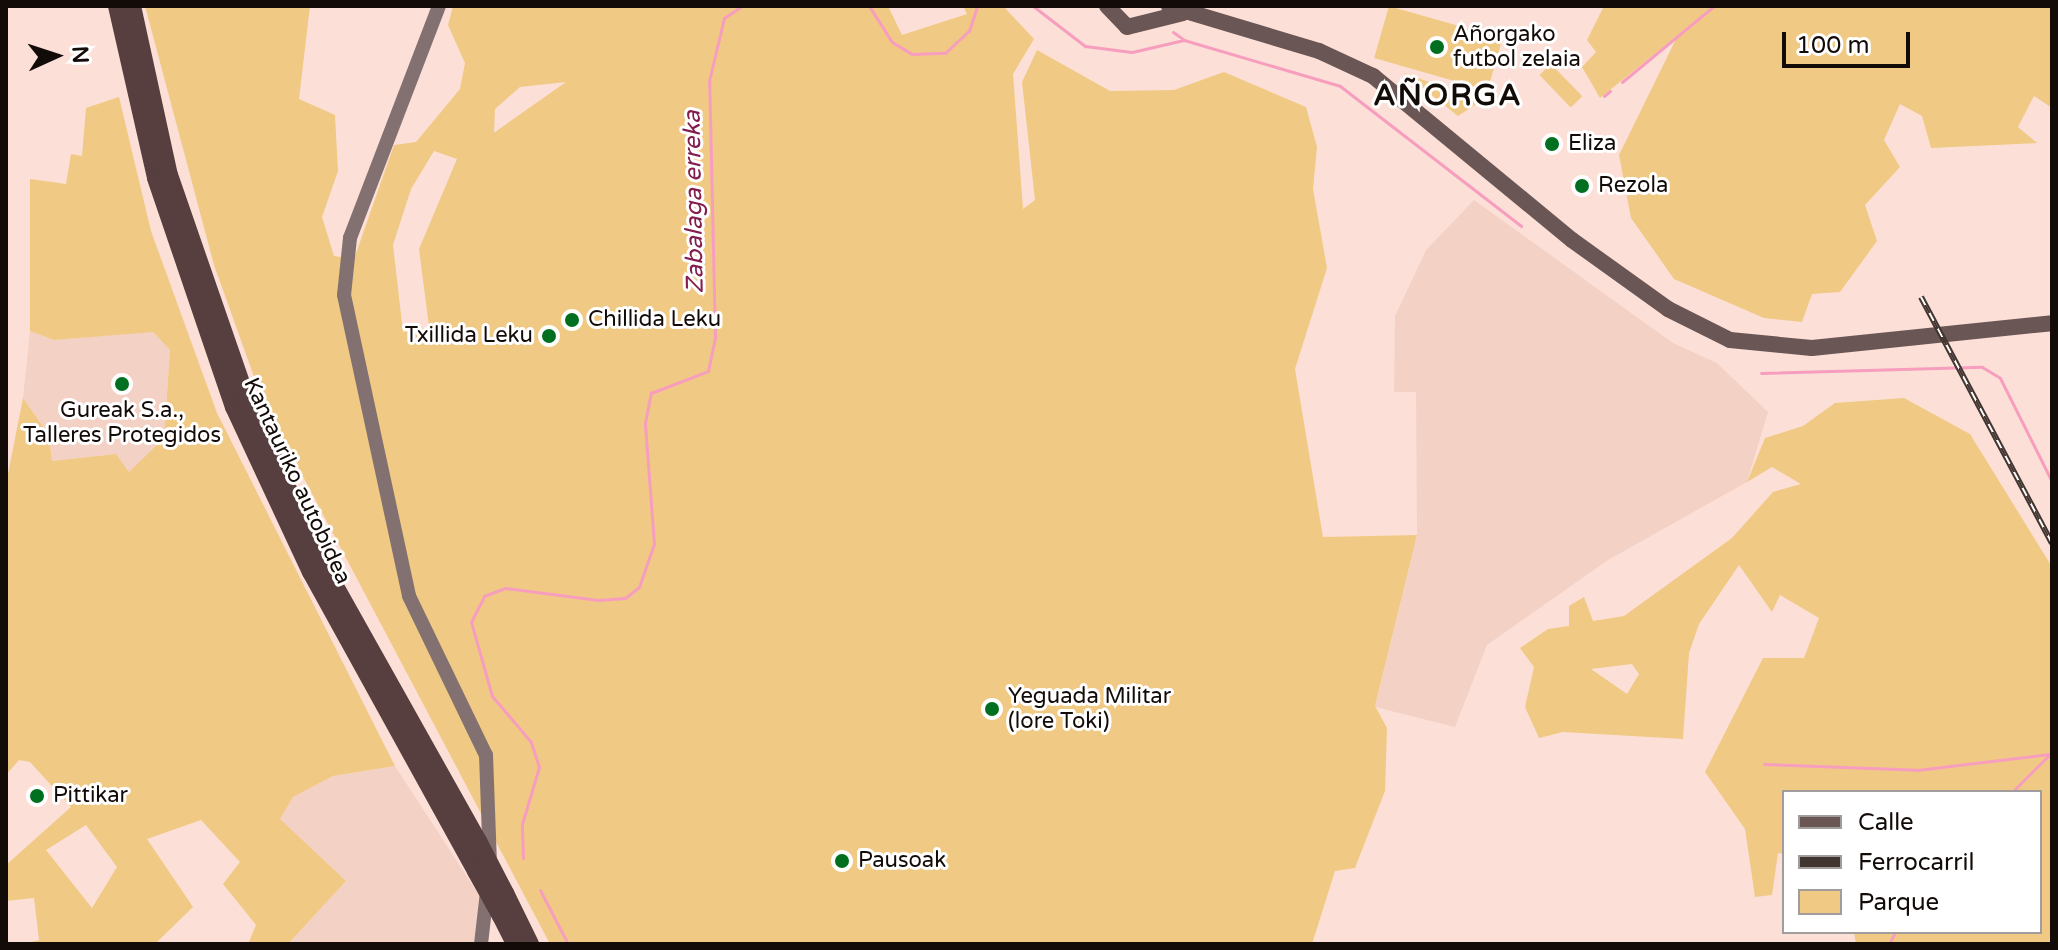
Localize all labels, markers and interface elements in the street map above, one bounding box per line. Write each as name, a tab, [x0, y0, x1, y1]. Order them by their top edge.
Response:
north arrow	[16, 16, 96, 96]
scale bar	[1786, 16, 1914, 66]
place label: Añorgako futbol zelaia	[1453, 21, 1581, 72]
text: 100 m	[1796, 31, 1870, 60]
marker: Añorgako futbol zelaia	[1428, 38, 1446, 56]
text: N	[67, 45, 93, 64]
district label: AÑORGA	[1373, 78, 1523, 114]
water label: Zabalaga erreka	[678, 110, 710, 294]
place label: Eliza	[1568, 131, 1616, 157]
marker: Eliza	[1543, 135, 1561, 153]
place label: Rezola	[1598, 173, 1668, 199]
marker: Rezola	[1573, 177, 1591, 195]
place label: Chillida Leku	[588, 307, 721, 333]
marker: Chillida Leku	[563, 311, 581, 329]
place label: Txillida Leku	[405, 323, 533, 349]
marker: Txillida Leku	[540, 327, 558, 345]
street label: Kantauriko autobidea	[238, 374, 356, 588]
marker: Gureak S.a., Talleres Protegidos	[113, 375, 131, 393]
place label: Gureak S.a., Talleres Protegidos	[23, 397, 221, 448]
place label: Yeguada Militar (lore Toki)	[1008, 683, 1171, 734]
marker: Yeguada Militar (lore Toki)	[983, 700, 1001, 718]
place label: Pittikar	[53, 783, 128, 809]
marker: Pittikar	[28, 787, 46, 805]
legend	[1782, 790, 2042, 934]
text: Calle	[1858, 808, 1914, 837]
place label: Pausoak	[858, 848, 946, 874]
text: Ferrocarril	[1858, 848, 1974, 877]
marker: Pausoak	[833, 852, 851, 870]
text: Parque	[1858, 888, 1939, 917]

